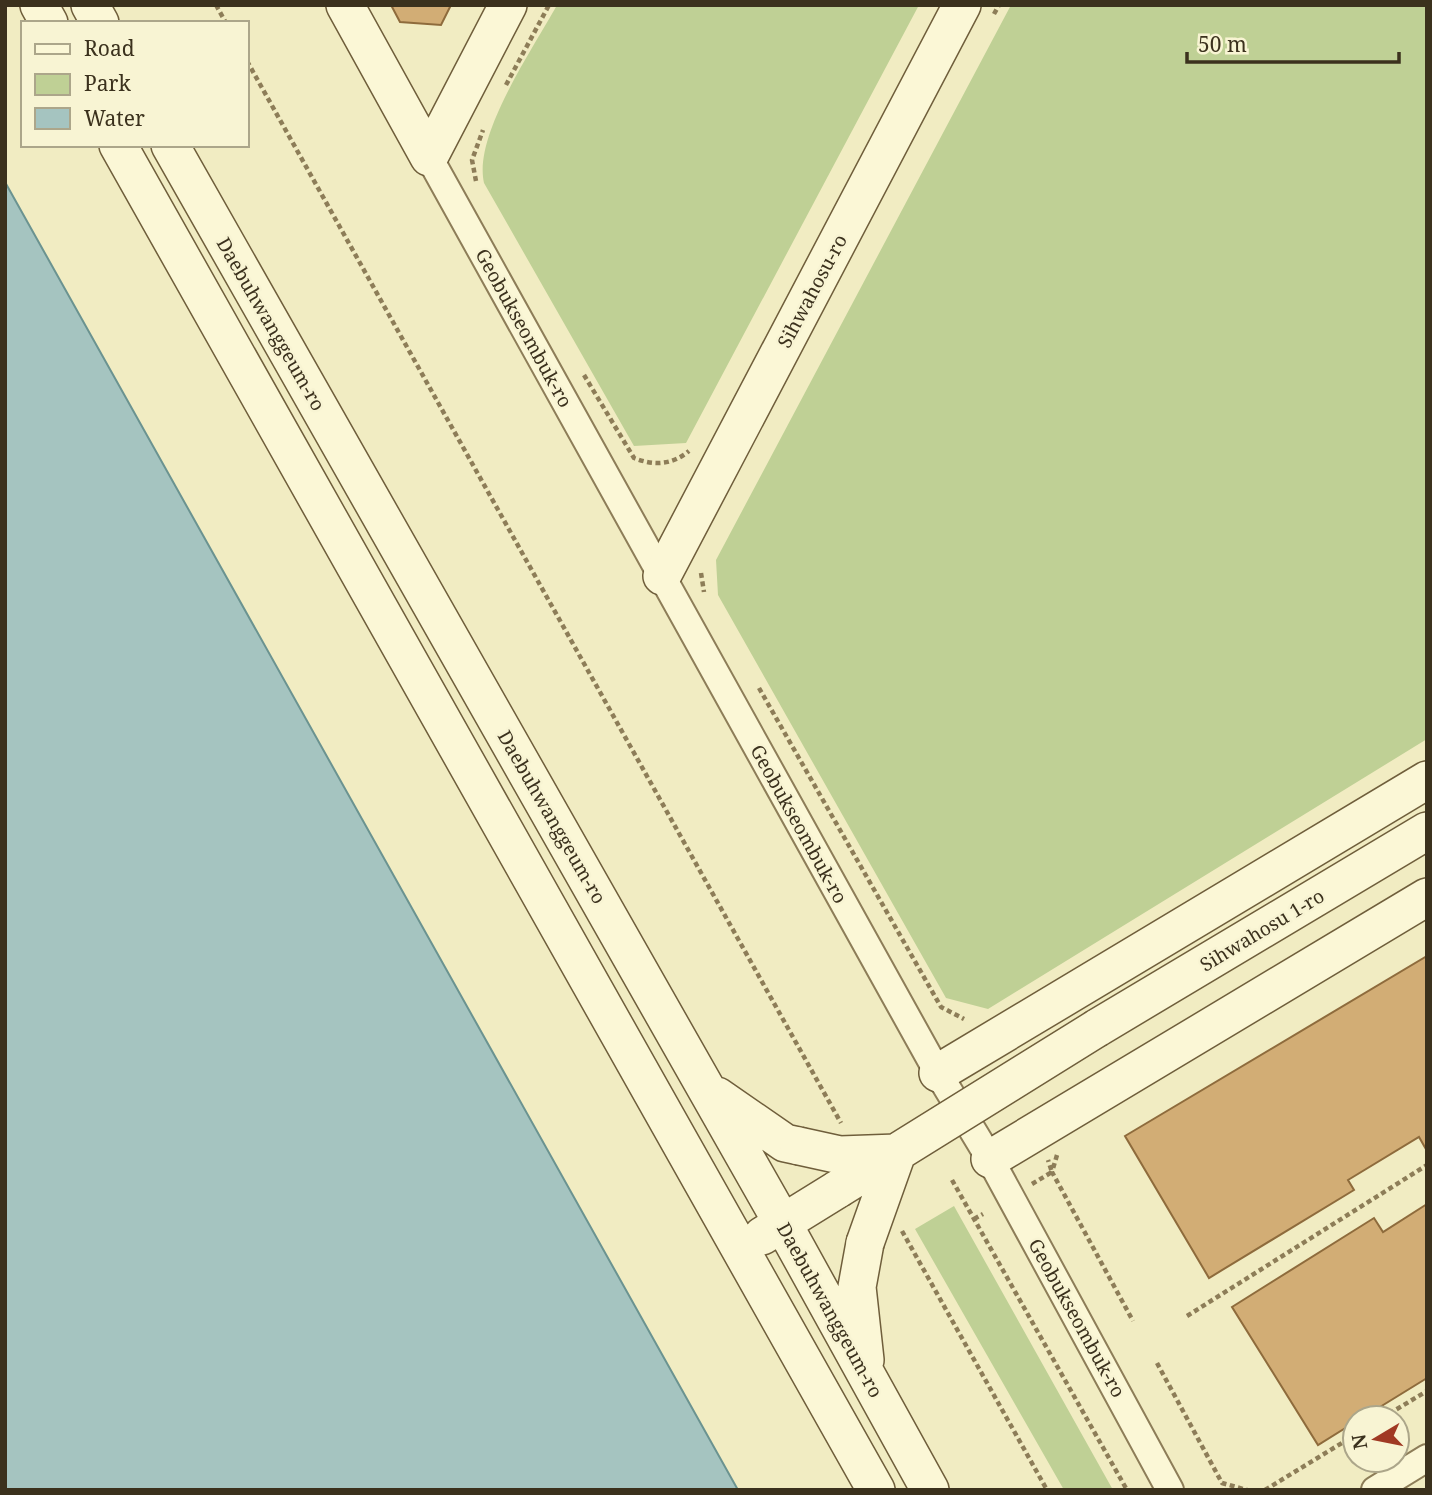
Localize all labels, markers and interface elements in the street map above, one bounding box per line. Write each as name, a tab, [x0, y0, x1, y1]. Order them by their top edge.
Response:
legend	[21, 21, 248, 147]
scale bar	[1187, 21, 1399, 65]
text: 50 m	[1198, 30, 1247, 58]
text: Road	[84, 34, 135, 62]
text: Park	[84, 69, 131, 97]
text: Water	[84, 104, 145, 132]
street label: Sihwahosu-ro	[771, 230, 853, 352]
street label: Daebuhwanggeum-ro	[211, 233, 331, 415]
street label: Geobukseombuk-ro	[470, 244, 578, 412]
street label: Daebuhwanggeum-ro	[492, 726, 612, 908]
street label: Geobukseombuk-ro	[745, 740, 853, 908]
street label: Sihwahosu 1-ro	[1195, 883, 1329, 977]
street label: Daebuhwanggeum-ro	[771, 1218, 889, 1402]
street label: Geobukseombuk-ro	[1023, 1234, 1131, 1402]
north arrow	[1341, 1404, 1411, 1474]
text: N	[1345, 1432, 1373, 1452]

